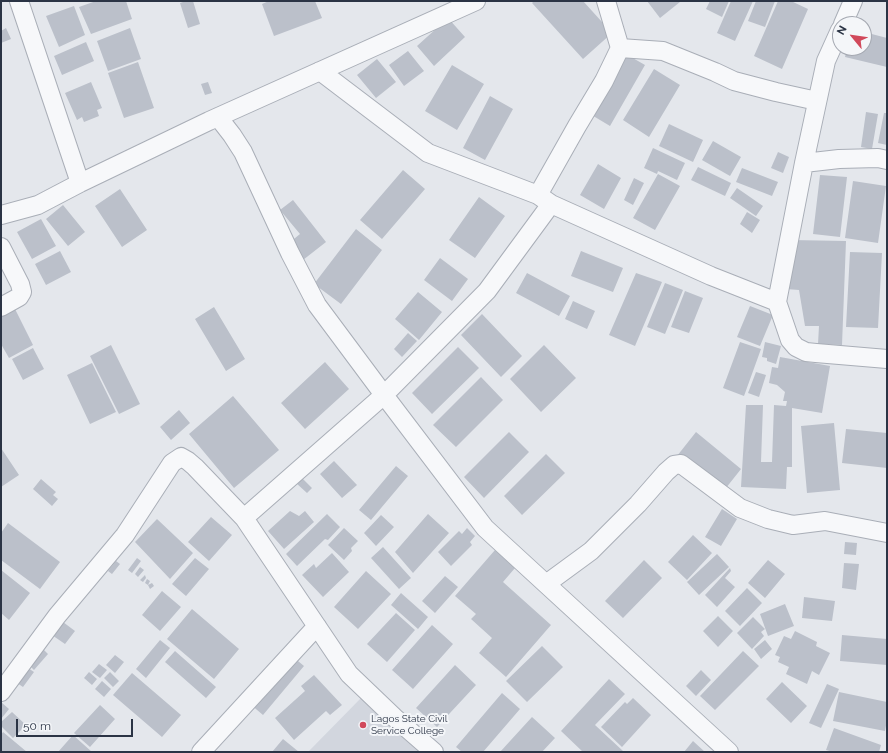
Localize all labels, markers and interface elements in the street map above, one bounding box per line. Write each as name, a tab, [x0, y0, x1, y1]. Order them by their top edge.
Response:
north arrow	[832, 16, 872, 56]
text: N	[834, 24, 850, 37]
scale bar	[18, 711, 135, 737]
place label: Lagos State Civil Service College	[371, 713, 447, 736]
text: 50 m	[23, 719, 51, 733]
marker: Lagos State Civil Service College	[358, 720, 368, 730]

